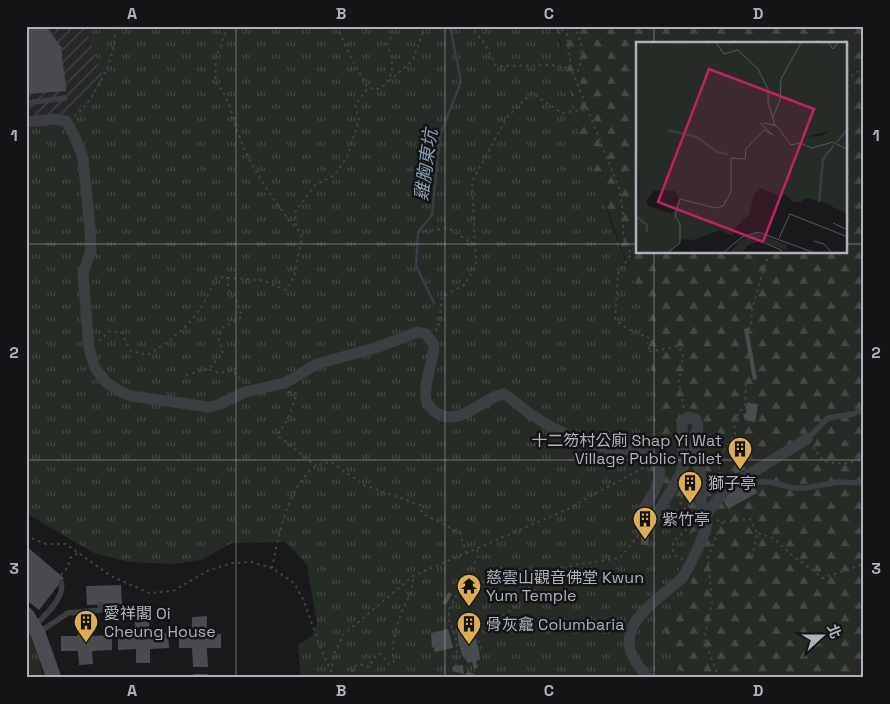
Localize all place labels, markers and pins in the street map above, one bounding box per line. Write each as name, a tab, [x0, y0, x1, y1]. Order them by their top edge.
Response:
place label: 十二笏村公廁 Shap Yi Wat Village Public Toilet	[531, 430, 722, 469]
building icon: 十二笏村公廁 Shap Yi Wat Village Public Toilet	[727, 436, 753, 470]
building icon: 獅子亭	[677, 470, 703, 504]
place label: 獅子亭	[708, 473, 756, 494]
building icon: 紫竹亭	[632, 506, 658, 540]
place label: 紫竹亭	[662, 509, 710, 530]
place label: 慈雲山觀音佛堂 Kwun Yum Temple	[486, 567, 644, 606]
temple icon: 慈雲山觀音佛堂 Kwun Yum Temple	[456, 573, 482, 607]
place label: 愛祥閣 Oi Cheung House	[104, 603, 216, 642]
building icon: 愛祥閣 Oi Cheung House	[73, 609, 99, 643]
building icon: 骨灰龕 Columbaria	[456, 611, 482, 645]
place label: 骨灰龕 Columbaria	[486, 614, 624, 635]

